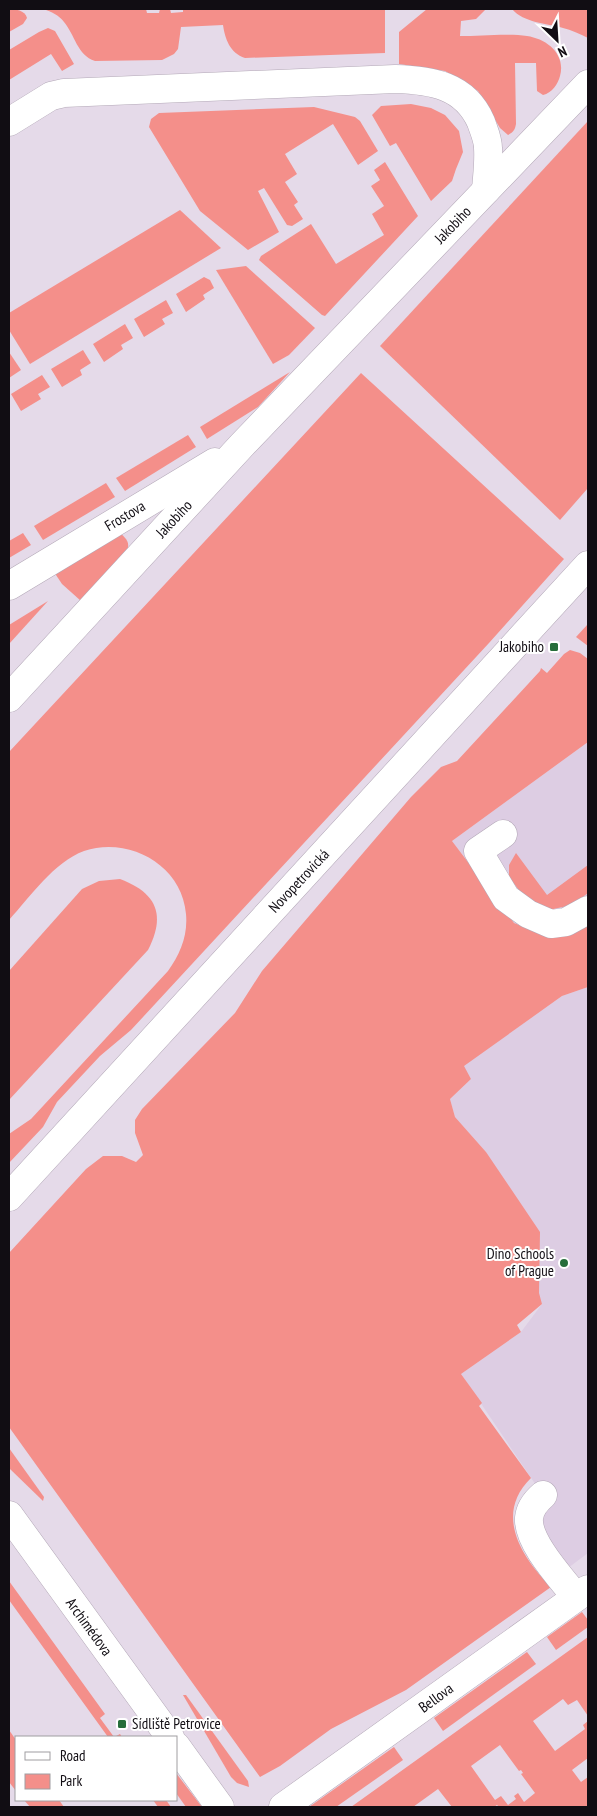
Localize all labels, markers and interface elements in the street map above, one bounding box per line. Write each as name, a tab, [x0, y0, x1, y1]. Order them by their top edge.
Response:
north arrow	[532, 15, 582, 65]
text: N	[555, 42, 570, 62]
street label: Jakobiho	[430, 202, 475, 248]
street label: Frostova	[101, 496, 148, 535]
street label: Jakobiho	[151, 496, 196, 542]
place label: Jakobiho	[498, 637, 544, 656]
marker: Jakobiho	[548, 641, 560, 653]
street label: Novopetrovická	[264, 845, 333, 916]
place label: Dino Schools of Prague	[487, 1244, 554, 1280]
marker: Dino Schools of Prague	[558, 1257, 570, 1269]
street label: Archimédova	[62, 1594, 117, 1659]
street label: Bellova	[415, 1679, 457, 1717]
place label: Sídliště Petrovice	[132, 1714, 221, 1733]
marker: Sídliště Petrovice	[116, 1718, 128, 1730]
legend	[15, 1736, 178, 1801]
text: Road	[60, 1746, 86, 1765]
text: Park	[60, 1771, 82, 1790]

